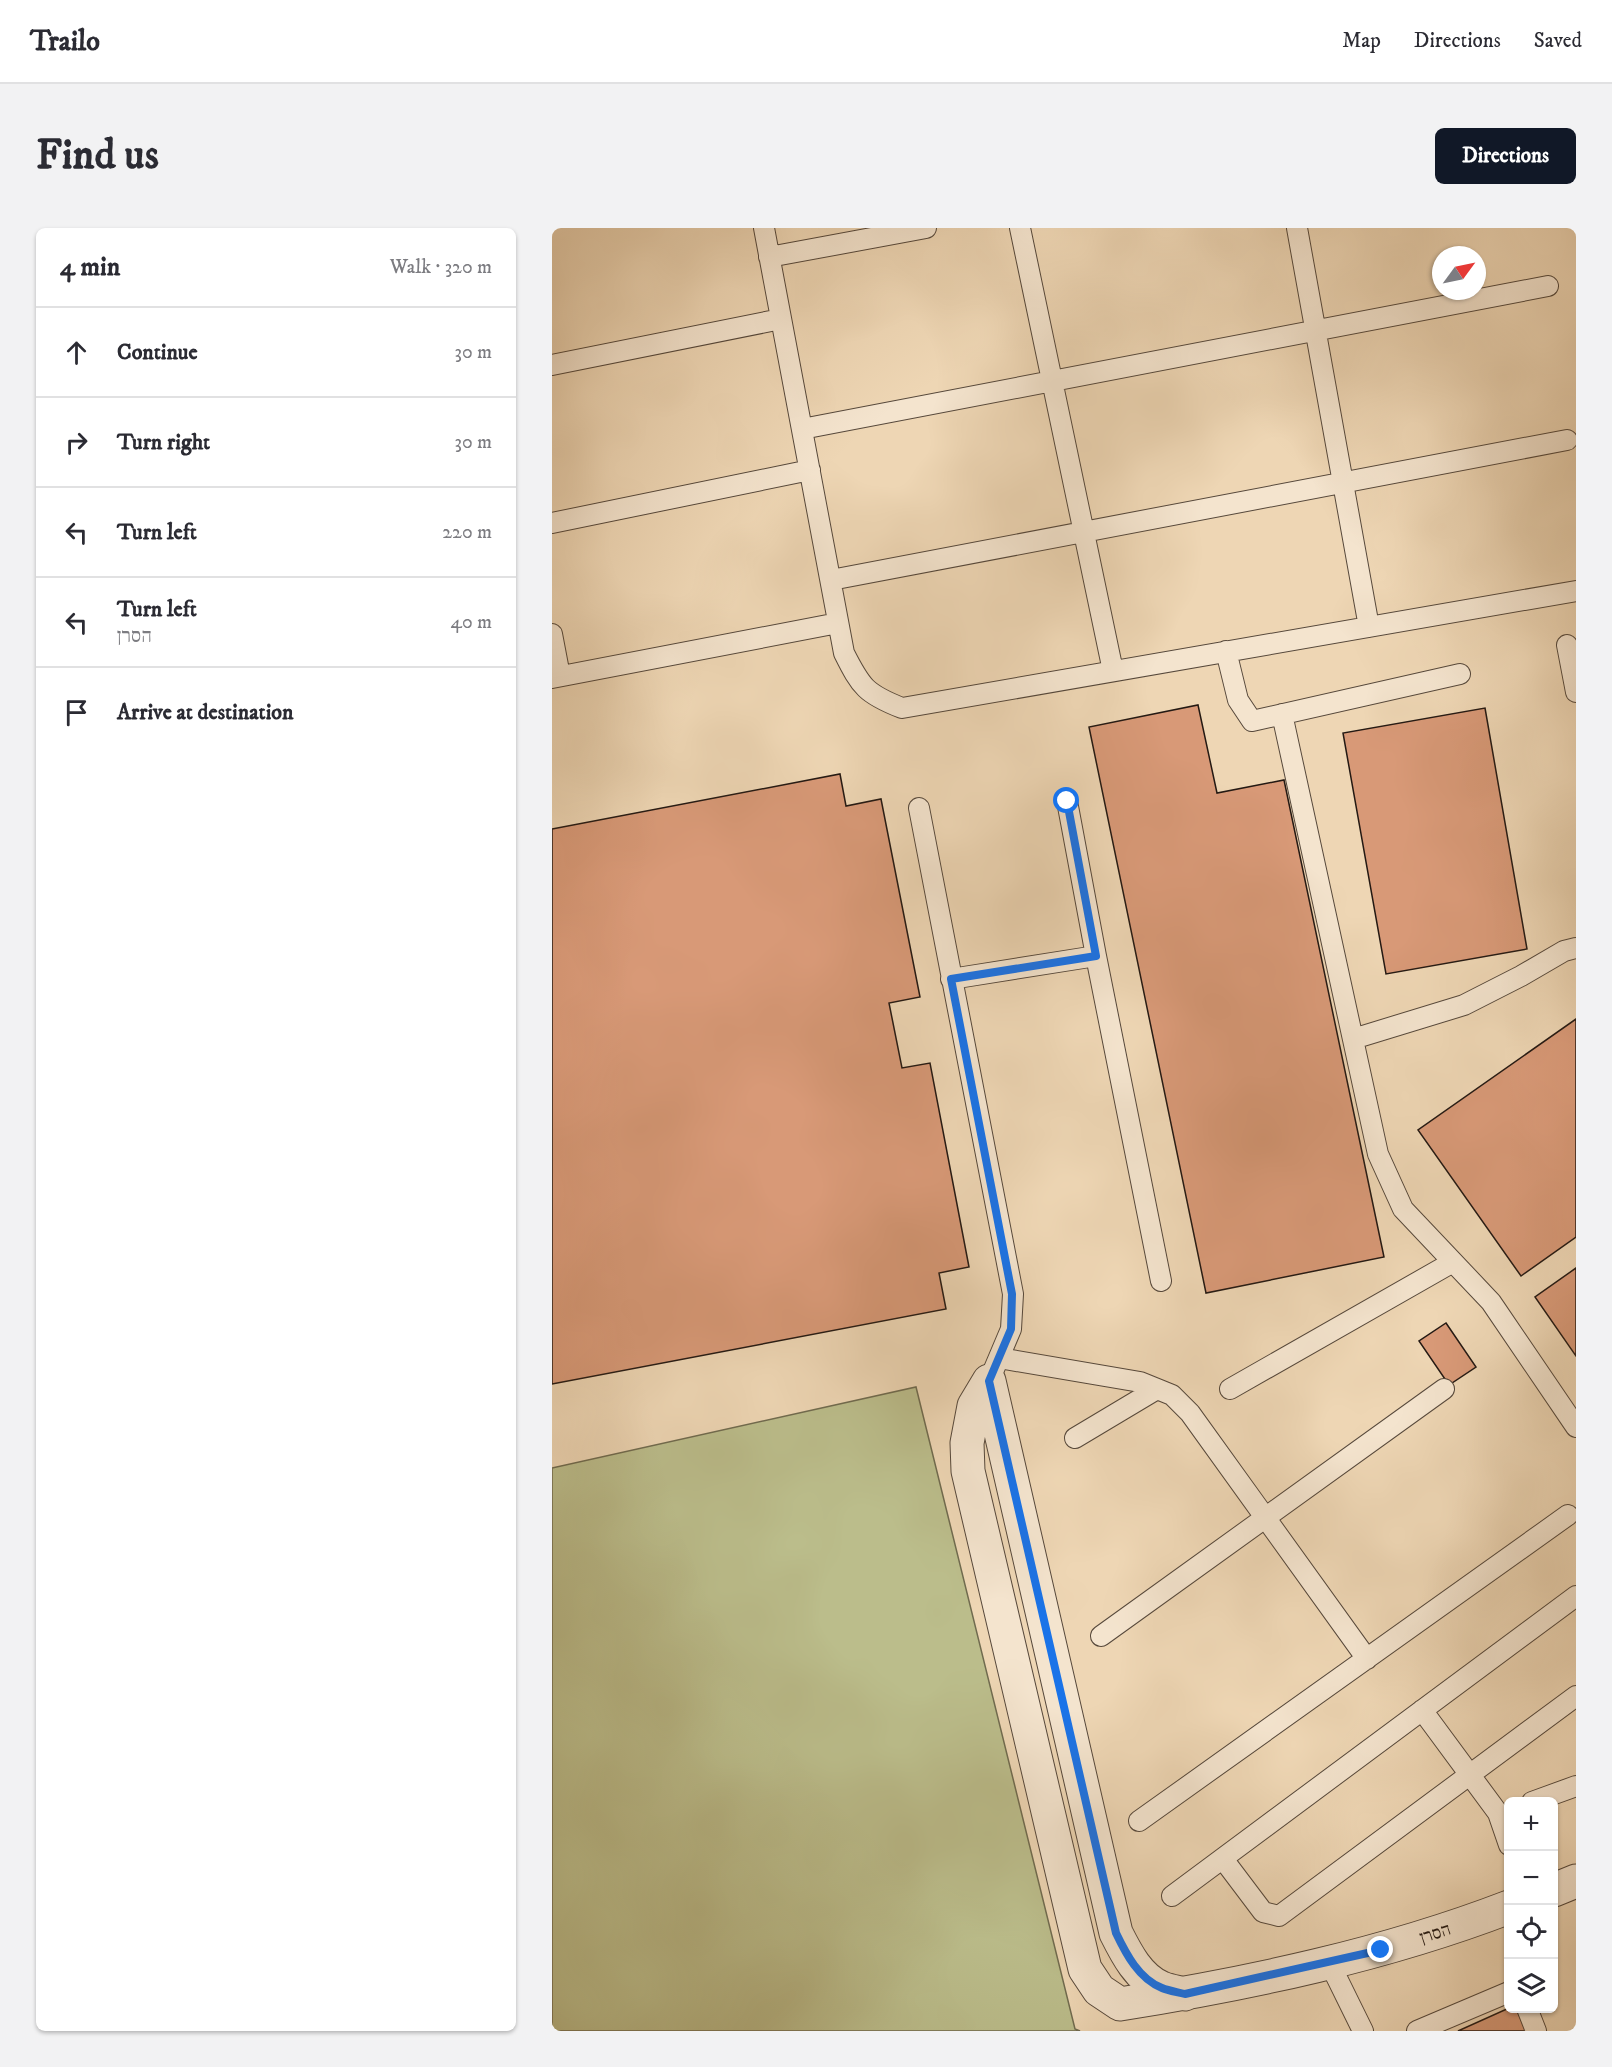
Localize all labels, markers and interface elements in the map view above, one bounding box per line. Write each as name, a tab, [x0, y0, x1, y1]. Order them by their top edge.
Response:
text: Trailo	[30, 24, 100, 59]
text: Map	[1342, 28, 1381, 54]
text: Directions	[1414, 28, 1501, 54]
text: Saved	[1534, 28, 1582, 54]
button: Directions	[1435, 128, 1576, 184]
text: Find us	[36, 130, 159, 182]
north arrow	[1432, 246, 1486, 300]
text: 4 min	[60, 251, 120, 284]
text: Walk · 320 m	[390, 255, 492, 280]
icon: ahead	[60, 336, 93, 369]
text: Continue	[117, 339, 198, 366]
text: 30 m	[454, 340, 492, 365]
icon: right	[60, 426, 93, 459]
text: Turn right	[117, 429, 210, 456]
text: 30 m	[454, 430, 492, 455]
icon: left	[60, 516, 93, 549]
text: Turn left	[117, 519, 197, 546]
text: 220 m	[442, 520, 492, 545]
text: Turn left	[117, 596, 197, 623]
icon: left	[60, 606, 93, 639]
text: 40 m	[450, 610, 492, 635]
text: הסרן	[117, 624, 152, 649]
icon: arrive	[60, 696, 93, 729]
text: Arrive at destination	[117, 699, 294, 726]
route start	[1053, 787, 1079, 813]
map controls	[1504, 1797, 1558, 2013]
button: +	[1504, 1797, 1558, 1851]
button: −	[1504, 1851, 1558, 1905]
button: locate	[1504, 1905, 1558, 1959]
street label: הסרן	[1417, 1919, 1454, 1949]
route end	[1367, 1936, 1393, 1962]
button: layers	[1504, 1959, 1558, 2013]

